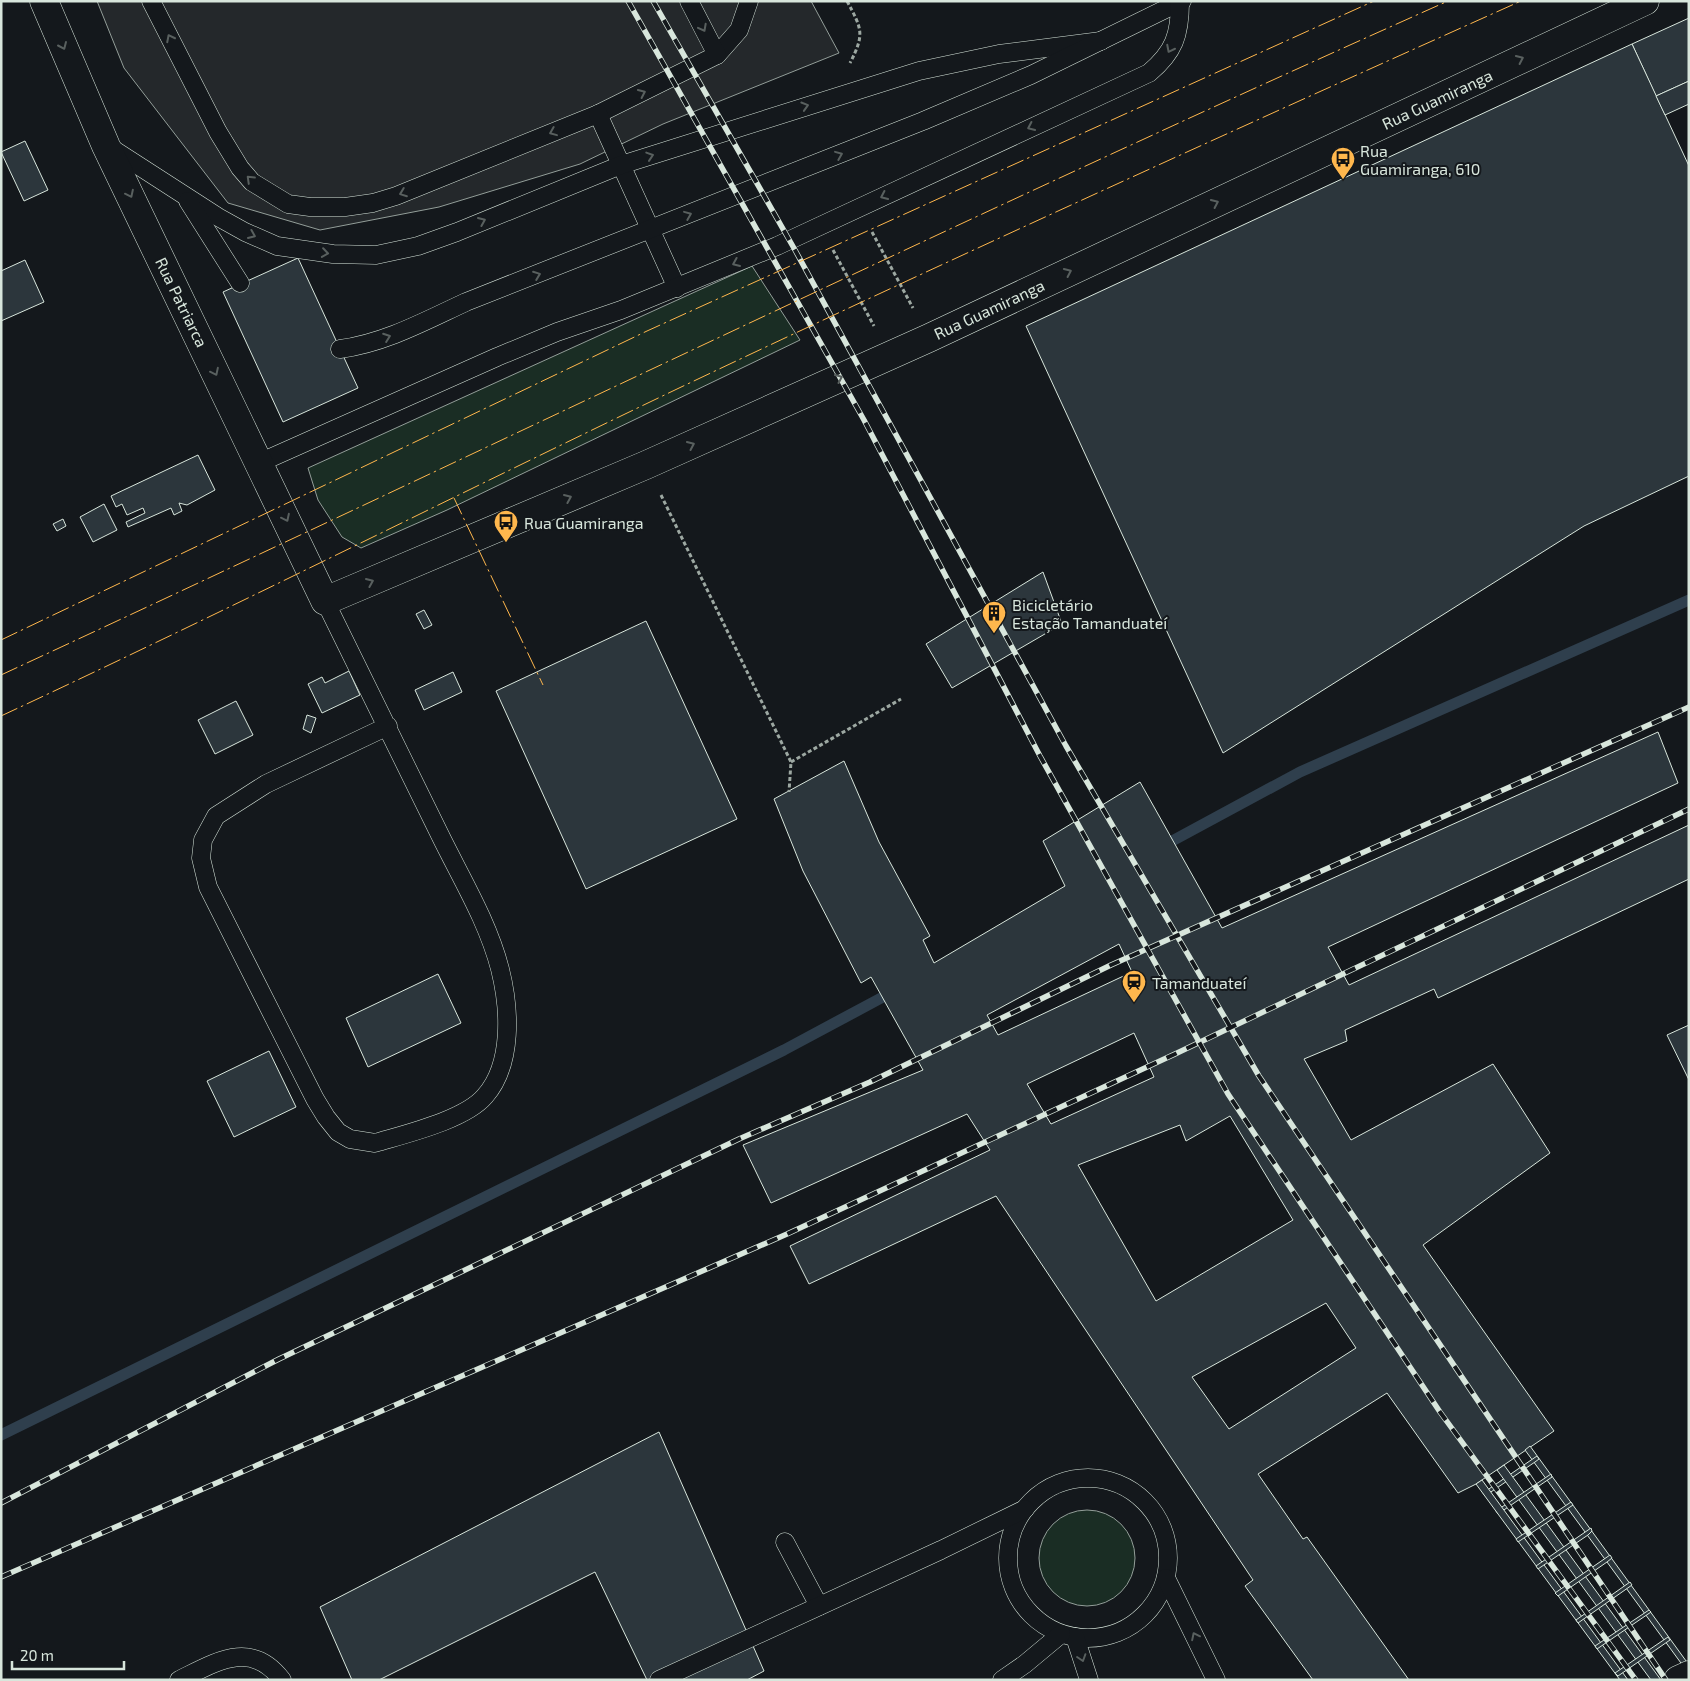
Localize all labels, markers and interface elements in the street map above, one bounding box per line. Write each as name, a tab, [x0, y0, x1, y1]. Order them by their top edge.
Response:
one-way arrow	[697, 23, 707, 32]
one-way arrow	[166, 34, 176, 43]
one-way arrow	[57, 41, 68, 50]
one-way arrow	[1166, 44, 1176, 53]
one-way arrow	[1515, 55, 1524, 66]
street label: Rua Guamiranga	[1379, 65, 1495, 133]
one-way arrow	[637, 89, 646, 99]
one-way arrow	[800, 102, 808, 112]
one-way arrow	[1027, 121, 1036, 131]
one-way arrow	[549, 126, 558, 137]
place label: Rua Guamiranga, 610	[1360, 141, 1480, 178]
bus stop icon: Rua Guamiranga, 610	[1330, 146, 1356, 180]
one-way arrow	[834, 150, 843, 161]
one-way arrow	[645, 151, 653, 161]
one-way arrow	[247, 176, 256, 185]
one-way arrow	[399, 188, 407, 198]
one-way arrow	[124, 189, 134, 198]
one-way arrow	[880, 190, 889, 200]
one-way arrow	[1210, 199, 1219, 209]
one-way arrow	[683, 211, 692, 222]
one-way arrow	[477, 216, 486, 227]
one-way arrow	[247, 229, 256, 240]
one-way arrow	[322, 247, 330, 258]
street label: Rua Patriarca	[152, 254, 212, 350]
one-way arrow	[732, 257, 741, 267]
one-way arrow	[1063, 268, 1072, 279]
one-way arrow	[532, 271, 541, 281]
street label: Rua Guamiranga	[931, 275, 1047, 343]
one-way arrow	[382, 333, 391, 343]
one-way arrow	[209, 367, 220, 376]
one-way arrow	[834, 374, 843, 385]
one-way arrow	[686, 441, 695, 452]
one-way arrow	[563, 494, 572, 505]
bus stop icon: Rua Guamiranga	[493, 509, 519, 543]
one-way arrow	[280, 513, 290, 522]
place label: Rua Guamiranga	[524, 513, 643, 532]
one-way arrow	[365, 577, 374, 588]
place label: Bicicletário Estação Tamanduateí	[1012, 595, 1168, 633]
building icon: Bicicletário Estação Tamanduateí	[981, 600, 1007, 634]
station icon: Tamanduateí	[1121, 969, 1147, 1003]
place label: Tamanduateí	[1152, 973, 1247, 992]
one-way arrow	[1191, 1632, 1201, 1641]
scale bar	[12, 1638, 125, 1670]
text: 20 m	[20, 1646, 54, 1664]
one-way arrow	[1076, 1654, 1086, 1662]

